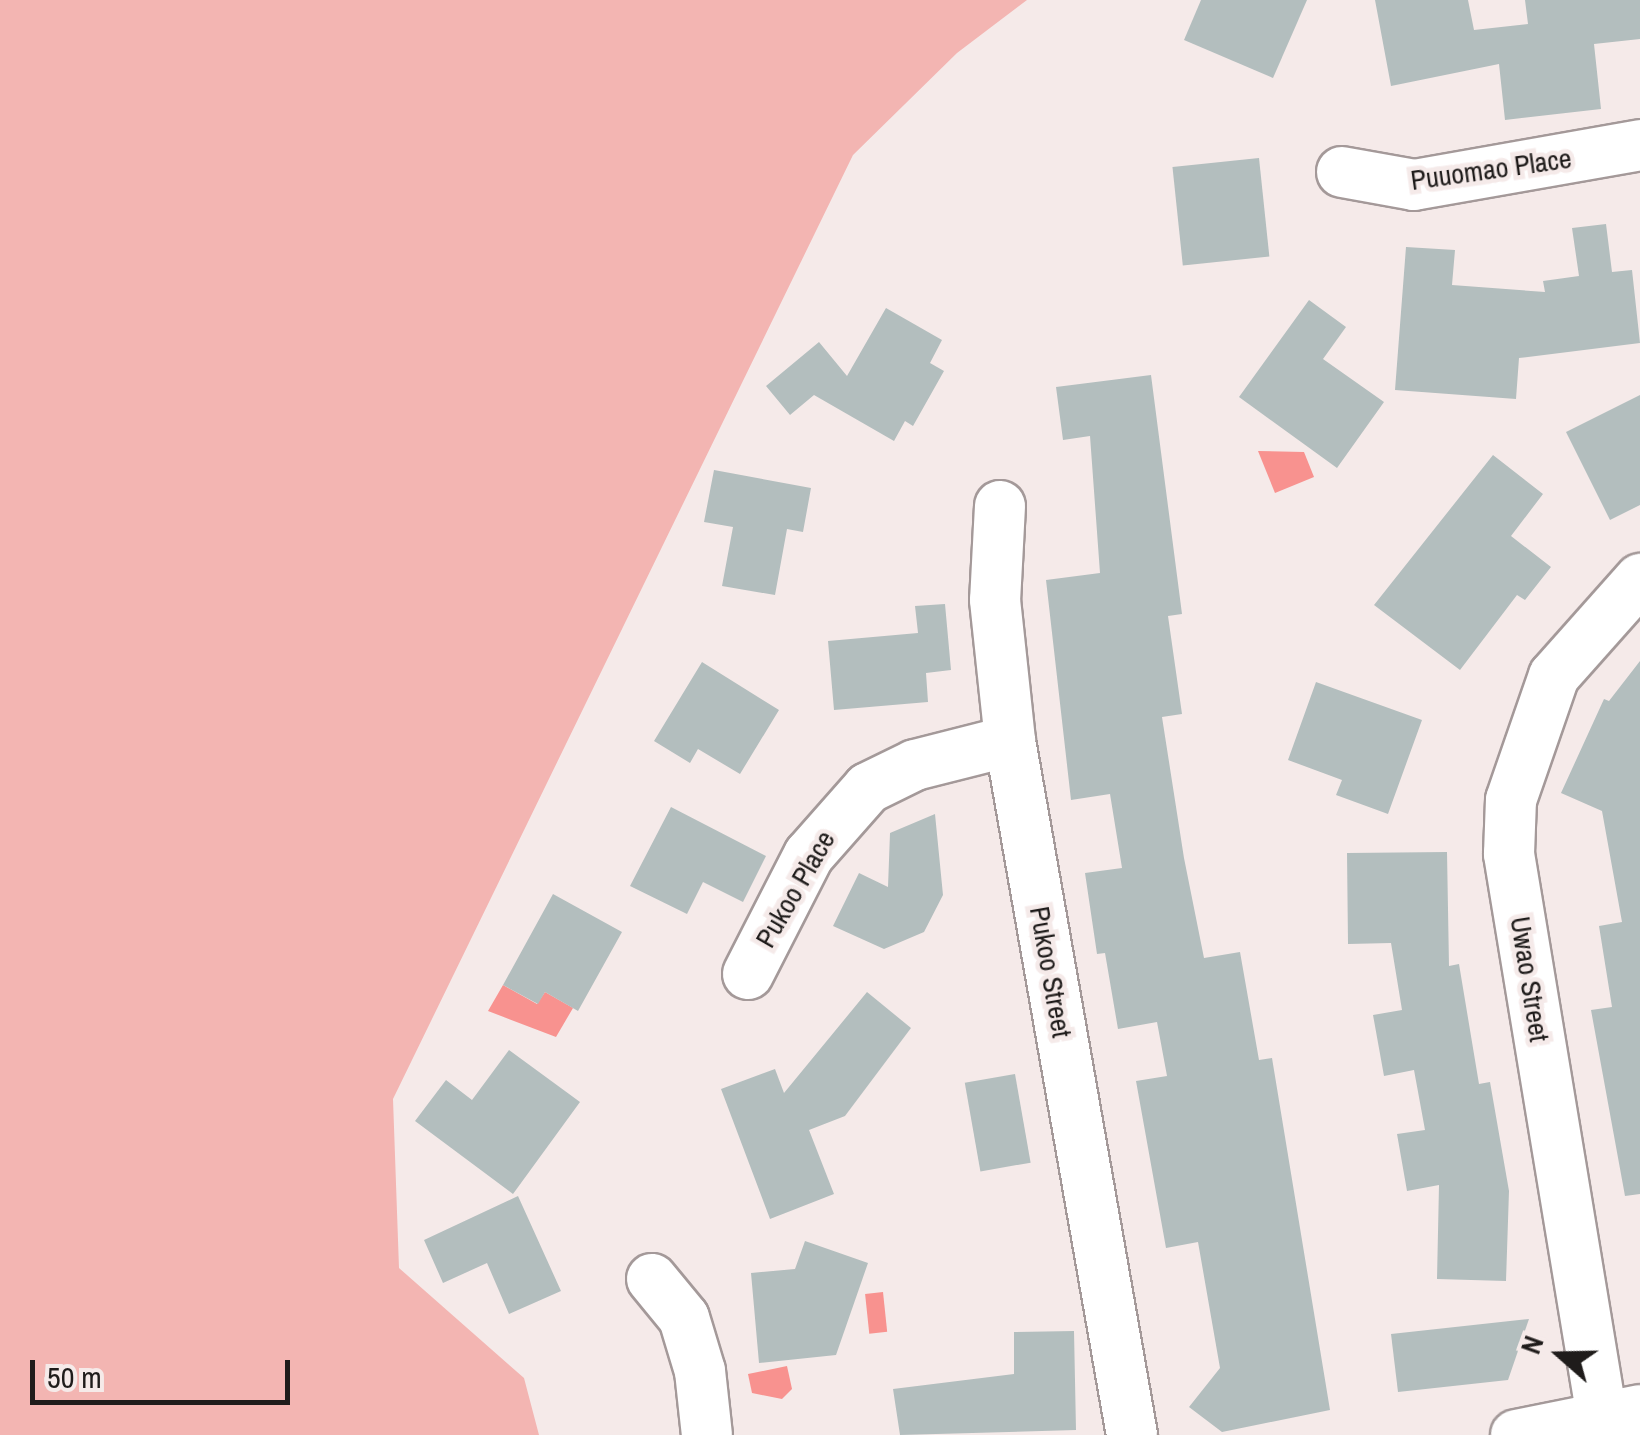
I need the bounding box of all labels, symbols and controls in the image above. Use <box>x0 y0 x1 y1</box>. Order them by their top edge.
street label: Puuomao Place <box>1408 141 1574 197</box>
street label: Pukoo Place <box>748 825 842 953</box>
street label: Pukoo Street <box>1023 904 1079 1040</box>
street label: Uwao Street <box>1504 914 1556 1044</box>
north arrow <box>1510 1305 1610 1405</box>
text: N <box>1511 1330 1552 1359</box>
scale bar <box>35 1340 295 1402</box>
text: 50 m <box>47 1357 102 1397</box>

